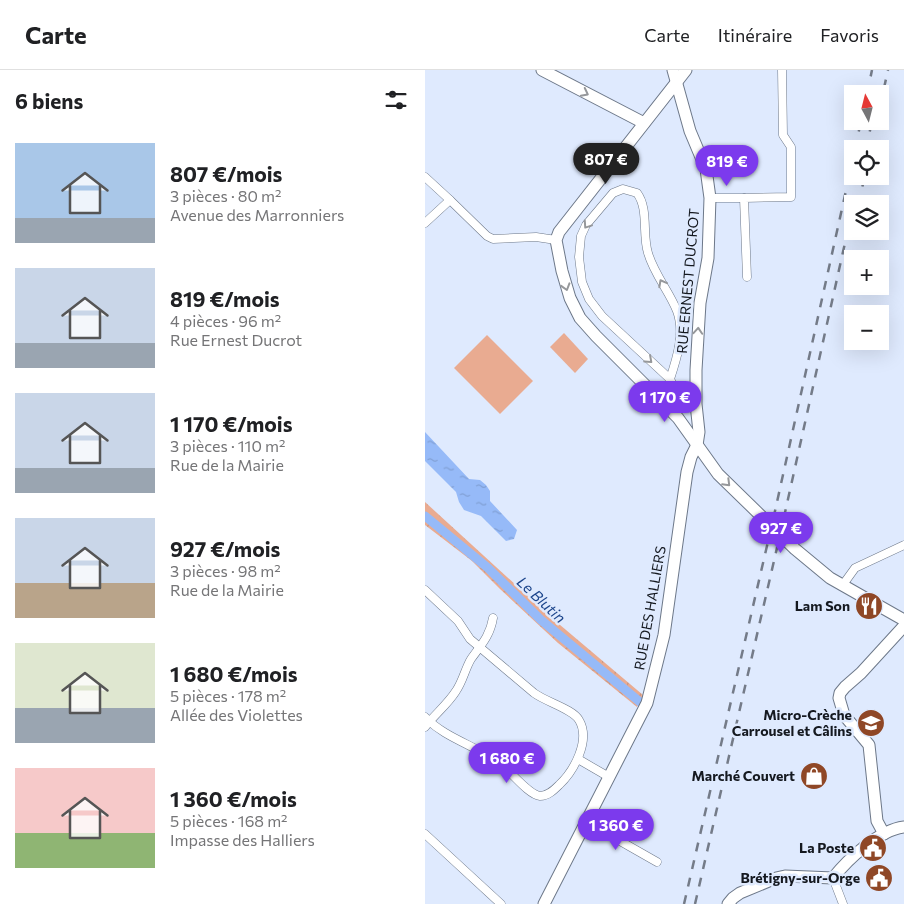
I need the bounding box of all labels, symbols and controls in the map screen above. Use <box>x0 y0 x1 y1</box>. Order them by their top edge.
text: Carte <box>25 20 87 49</box>
text: Carte <box>644 24 690 46</box>
text: Itinéraire <box>718 24 792 46</box>
text: Favoris <box>820 24 879 46</box>
north arrow <box>844 85 889 130</box>
map controls <box>844 85 889 350</box>
icon: filters <box>382 86 410 114</box>
one-way arrow <box>580 87 589 97</box>
text: 6 biens <box>15 88 83 113</box>
button: locate <box>844 140 889 185</box>
pin: 807 € <box>571 142 641 185</box>
pin: 819 € <box>692 144 762 187</box>
text: 807 € <box>584 149 628 168</box>
text: 819 € <box>706 151 748 170</box>
text: 807 €/mois <box>170 161 282 186</box>
icon: home <box>55 163 115 223</box>
text: 3 pièces · 80 m² <box>170 186 281 205</box>
button: layers <box>844 195 889 240</box>
text: Avenue des Marronniers <box>170 205 344 224</box>
street label: RUE ERNEST DUCROT <box>673 208 702 354</box>
one-way arrow <box>584 220 593 229</box>
button: + <box>844 250 889 295</box>
one-way arrow <box>658 280 668 289</box>
one-way arrow <box>561 282 571 291</box>
text: 819 €/mois <box>170 286 280 311</box>
icon: home <box>55 288 115 348</box>
button: − <box>844 305 889 350</box>
text: 4 pièces · 96 m² <box>170 311 281 330</box>
one-way arrow <box>693 327 704 335</box>
text: Rue Ernest Ducrot <box>170 330 302 349</box>
one-way arrow <box>643 354 652 363</box>
pin: 1 170 € <box>619 380 711 423</box>
text: 1 170 € <box>639 387 691 406</box>
text: 1 170 €/mois <box>170 411 293 436</box>
icon: home <box>55 413 115 473</box>
text: 3 pièces · 110 m² <box>170 436 285 455</box>
text: Rue de la Mairie <box>170 455 284 474</box>
one-way arrow <box>721 477 730 486</box>
pin: 927 € <box>746 512 816 554</box>
text: 927 € <box>760 518 802 537</box>
text: 927 €/mois <box>170 536 280 561</box>
icon: home <box>55 538 115 598</box>
street label: RUE DES HALLIERS <box>630 544 669 671</box>
text: 3 pièces · 98 m² <box>170 561 281 580</box>
water label: Le Blutin <box>514 572 570 626</box>
text: Rue de la Mairie <box>170 580 284 599</box>
restaurant icon: Lam Son <box>854 591 884 621</box>
place label: Lam Son <box>795 597 850 614</box>
text: 1 680 €/mois <box>170 661 298 686</box>
icon: home <box>55 663 115 723</box>
text: 5 pièces · 178 m² <box>170 686 286 705</box>
text: Allée des Violettes <box>170 705 303 724</box>
place label: Micro-Crèche Carrousel et Câlins <box>732 706 852 739</box>
school or university icon: Micro-Crèche Carrousel et Câlins <box>856 708 886 738</box>
pin: 1 680 € <box>461 742 553 784</box>
text: 1 680 € <box>479 748 535 767</box>
shop icon: Marché Couvert <box>799 761 829 791</box>
place label: Marché Couvert <box>691 767 795 784</box>
text: 1 360 €/mois <box>170 786 297 811</box>
icon: home <box>55 788 115 848</box>
pin: 1 360 € <box>570 808 662 851</box>
text: 5 pièces · 168 m² <box>170 811 288 830</box>
text: 1 360 € <box>589 815 643 834</box>
text: Impasse des Halliers <box>170 830 315 849</box>
public building icon: La Poste <box>858 833 888 863</box>
place label: La Poste <box>799 839 854 856</box>
public building icon: Brétigny-sur-Orge <box>864 863 894 893</box>
place label: Brétigny-sur-Orge <box>740 869 860 886</box>

